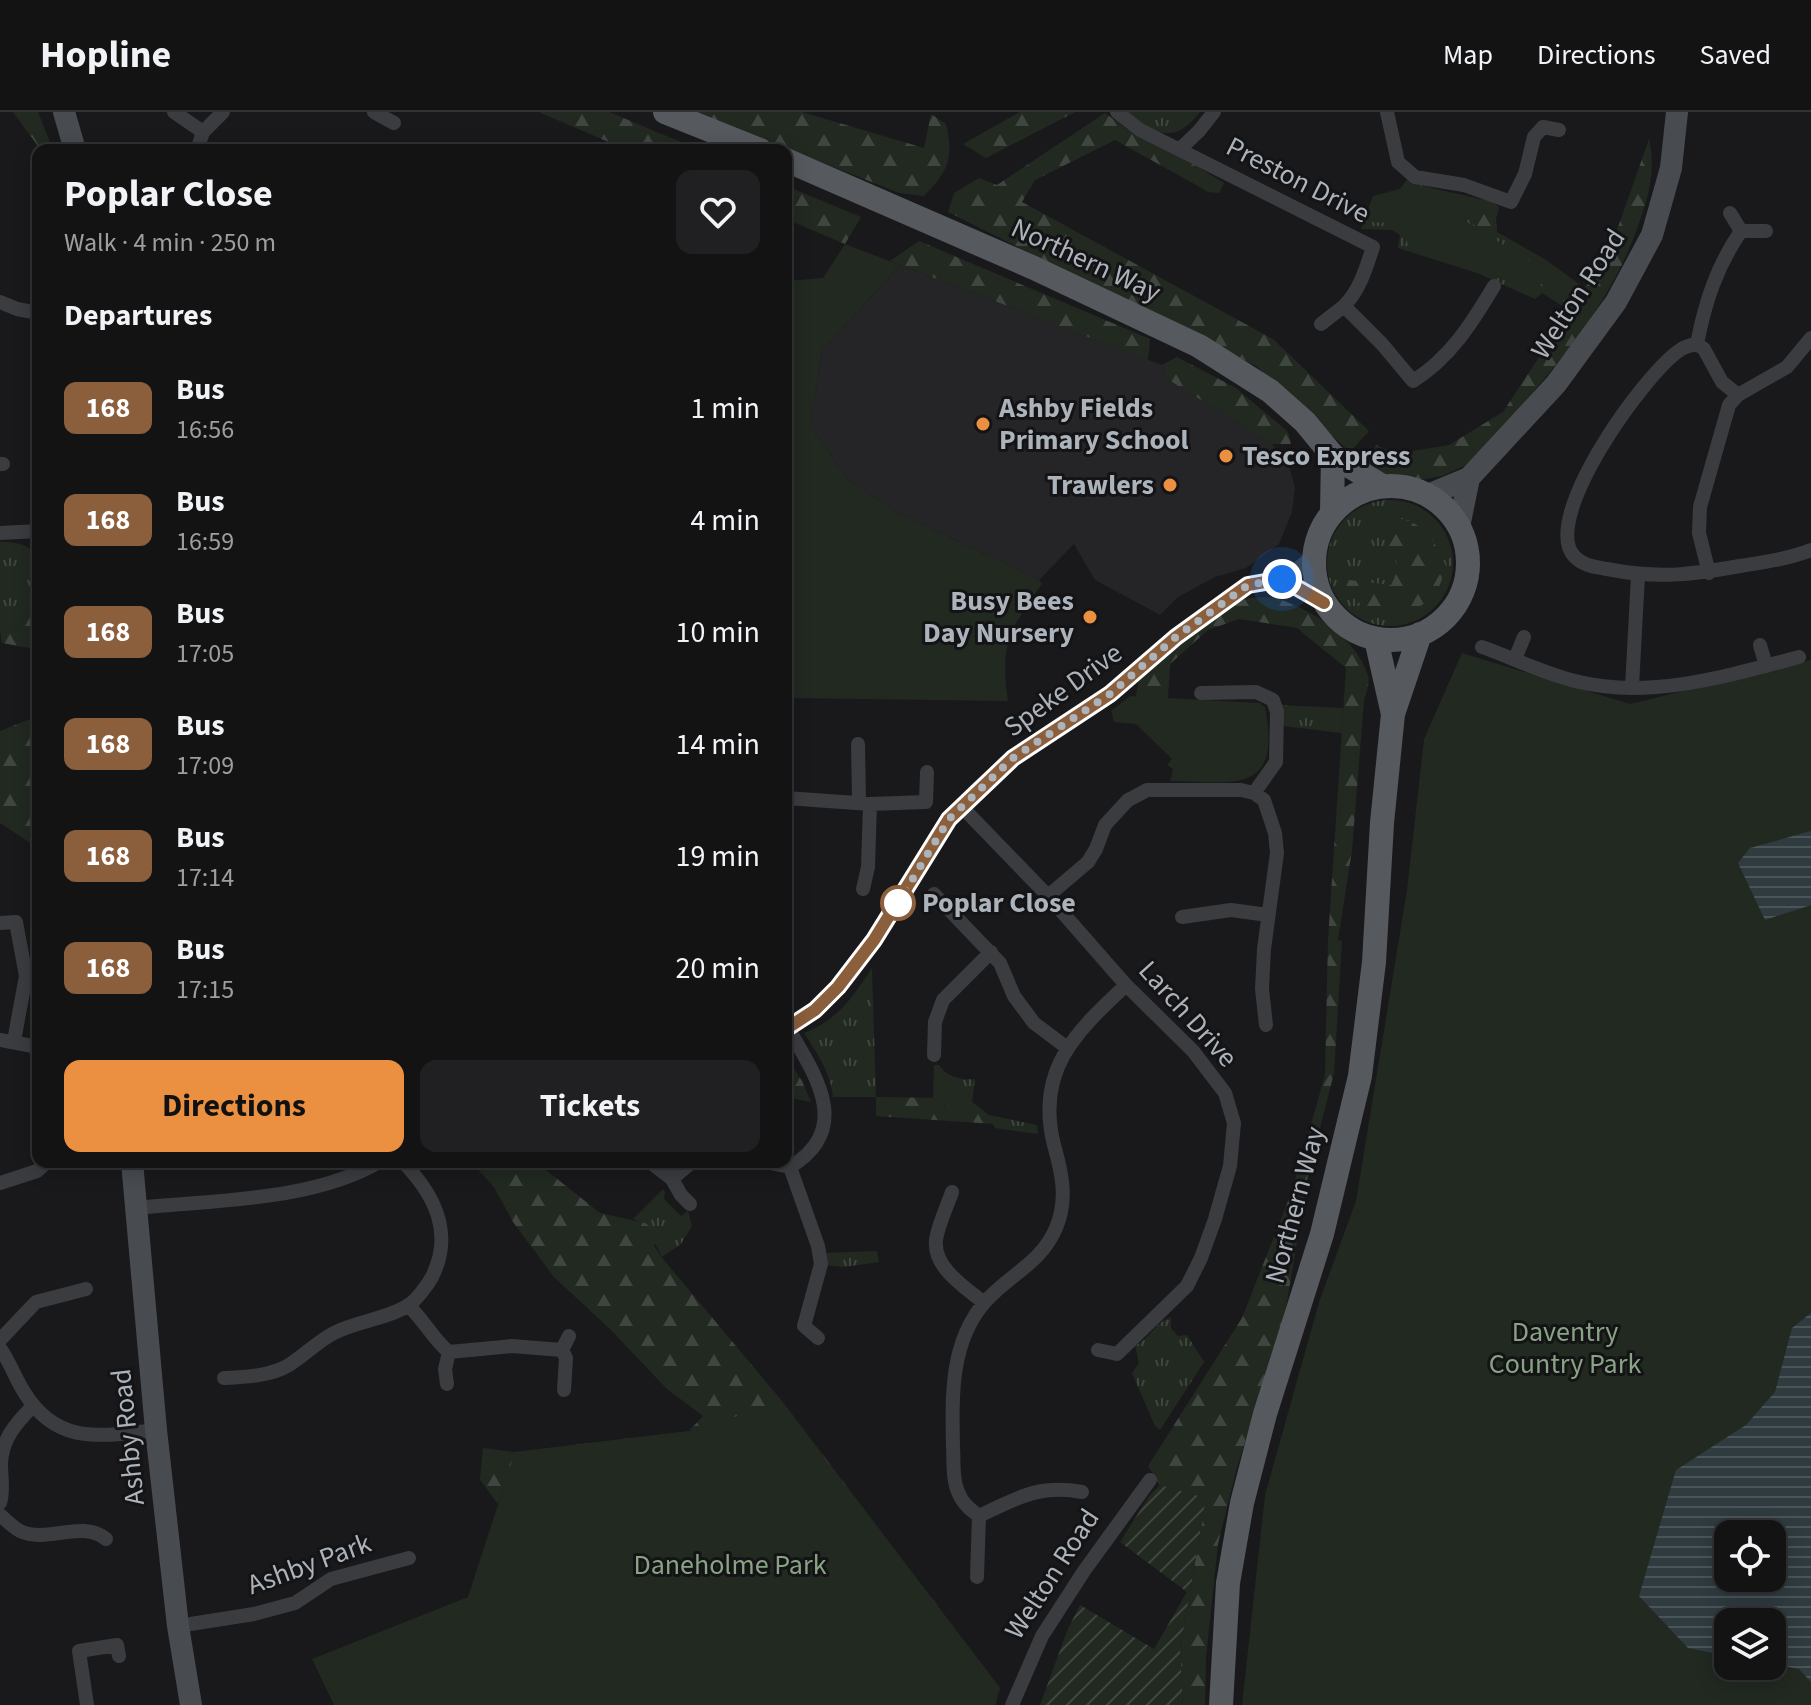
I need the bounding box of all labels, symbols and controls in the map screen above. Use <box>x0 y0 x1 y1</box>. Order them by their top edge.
text: Hopline <box>40 28 171 82</box>
text: Map <box>1443 35 1493 75</box>
text: Directions <box>1537 35 1656 75</box>
text: Saved <box>1700 35 1771 75</box>
street label: Preston Drive <box>1219 127 1377 233</box>
text: Poplar Close <box>64 167 273 221</box>
button: heart <box>676 170 760 254</box>
street label: Northern Way <box>1005 208 1167 312</box>
street label: Welton Road <box>1521 221 1635 367</box>
text: Walk · 4 min · 250 m <box>64 224 276 261</box>
text: Departures <box>64 294 212 337</box>
text: Bus <box>176 368 224 411</box>
text: 1 min <box>690 387 760 430</box>
text: 168 <box>86 388 130 428</box>
place label: Ashby Fields Primary School <box>998 388 1189 460</box>
text: 16:56 <box>176 411 234 448</box>
marker: Ashby Fields Primary School <box>974 415 992 433</box>
place label: Tesco Express <box>1242 436 1411 476</box>
marker: Tesco Express <box>1217 447 1235 465</box>
place label: Trawlers <box>1047 465 1154 505</box>
marker: Trawlers <box>1161 476 1179 494</box>
text: Bus <box>176 480 224 523</box>
text: 4 min <box>690 499 760 542</box>
text: 168 <box>86 500 130 540</box>
text: 16:59 <box>176 523 234 560</box>
your location <box>1262 559 1302 599</box>
place label: Busy Bees Day Nursery <box>923 581 1074 653</box>
text: Bus <box>176 592 224 635</box>
marker: Busy Bees Day Nursery <box>1081 608 1099 626</box>
text: 10 min <box>676 611 760 654</box>
text: 168 <box>86 612 130 652</box>
street label: Speke Drive <box>995 633 1131 747</box>
text: 17:05 <box>176 635 234 672</box>
text: Bus <box>176 704 224 747</box>
text: 14 min <box>676 723 760 766</box>
text: 168 <box>86 724 130 764</box>
text: 17:09 <box>176 747 234 784</box>
text: Bus <box>176 816 224 859</box>
text: 19 min <box>676 835 760 878</box>
text: 168 <box>86 836 130 876</box>
text: 17:14 <box>176 859 234 896</box>
place label: Poplar Close <box>922 883 1076 923</box>
marker: Poplar Close <box>881 886 915 920</box>
text: Bus <box>176 928 224 971</box>
text: 20 min <box>676 947 760 990</box>
text: 168 <box>86 948 130 988</box>
street label: Larch Drive <box>1129 952 1247 1076</box>
text: 17:15 <box>176 971 234 1008</box>
button: Directions <box>64 1060 404 1152</box>
button: Tickets <box>420 1060 760 1152</box>
street label: Northern Way <box>1255 1122 1335 1288</box>
park label: Daventry Country Park <box>1489 1312 1641 1384</box>
street label: Ashby Road <box>101 1367 155 1507</box>
street label: Welton Road <box>995 1501 1109 1647</box>
map controls <box>1714 1520 1786 1680</box>
button: locate <box>1714 1520 1786 1592</box>
street label: Ashby Park <box>241 1523 377 1605</box>
park label: Daneholme Park <box>633 1545 827 1585</box>
button: layers <box>1714 1608 1786 1680</box>

